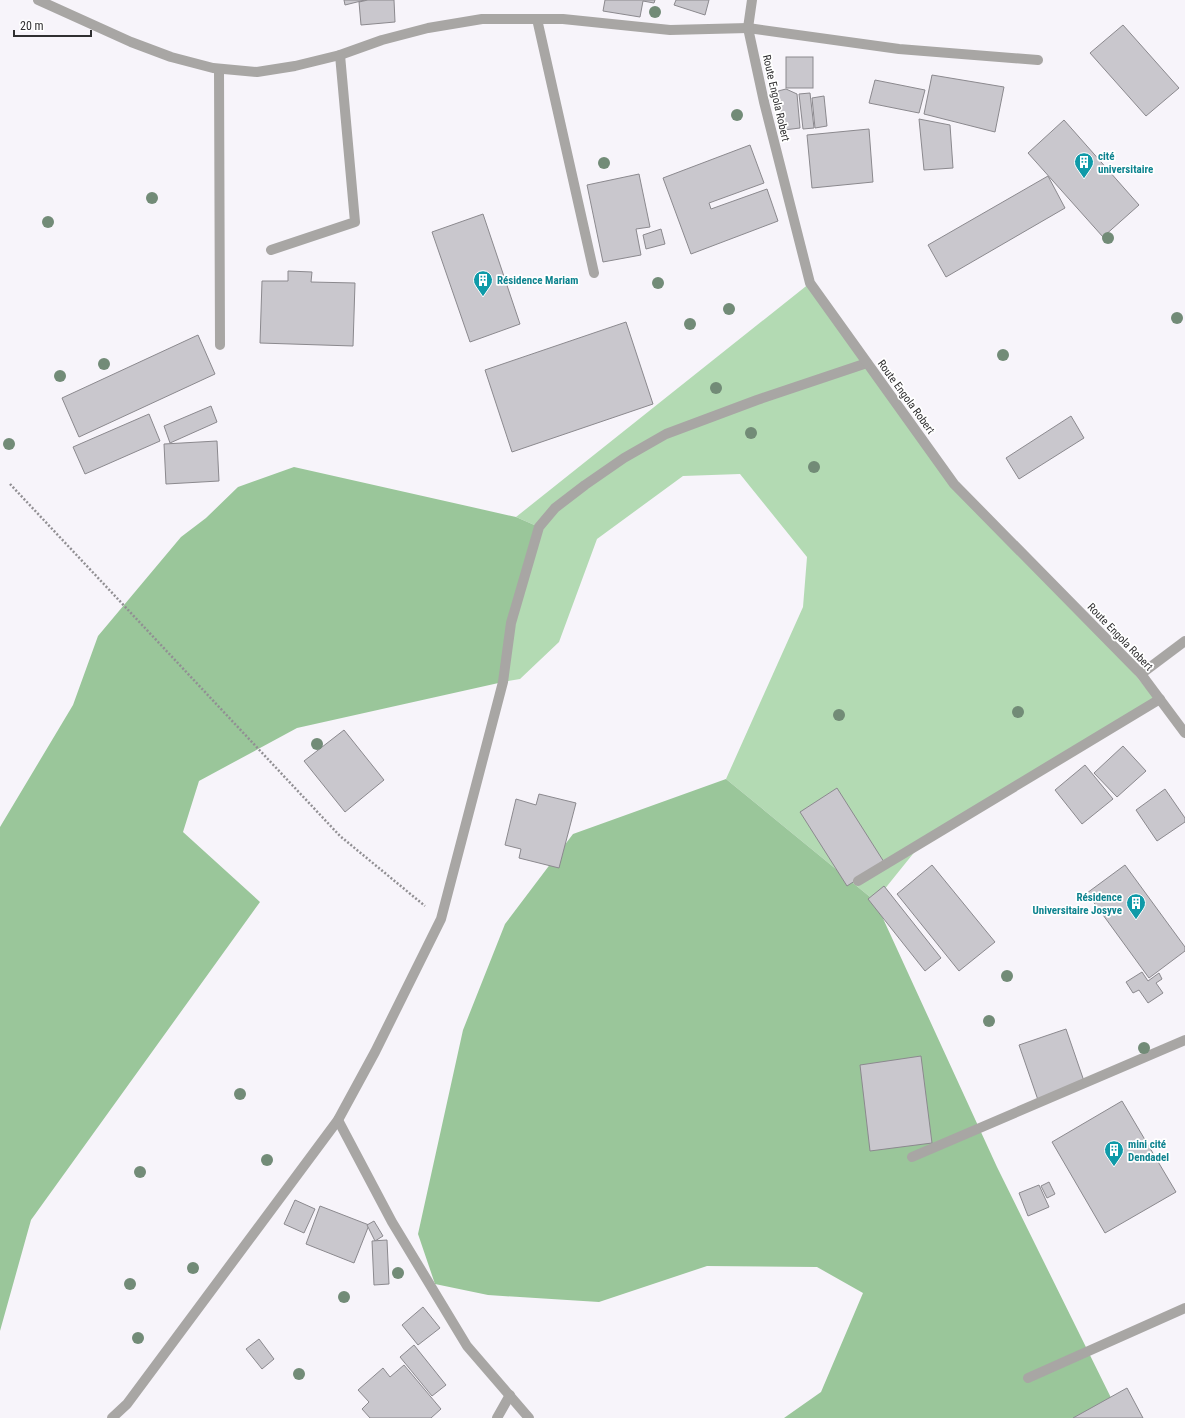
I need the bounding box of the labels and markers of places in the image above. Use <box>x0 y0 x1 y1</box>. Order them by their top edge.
place label: cité universitaire <box>1098 150 1153 176</box>
building icon: cité universitaire <box>1073 151 1095 179</box>
building icon: Résidence Mariam <box>472 269 494 297</box>
place label: Résidence Mariam <box>497 274 578 287</box>
place label: Résidence Universitaire Josyve <box>1032 891 1122 917</box>
building icon: Résidence Universitaire Josyve <box>1125 892 1147 920</box>
place label: mini cité Dendadel <box>1128 1138 1169 1164</box>
building icon: mini cité Dendadel <box>1103 1139 1125 1167</box>

